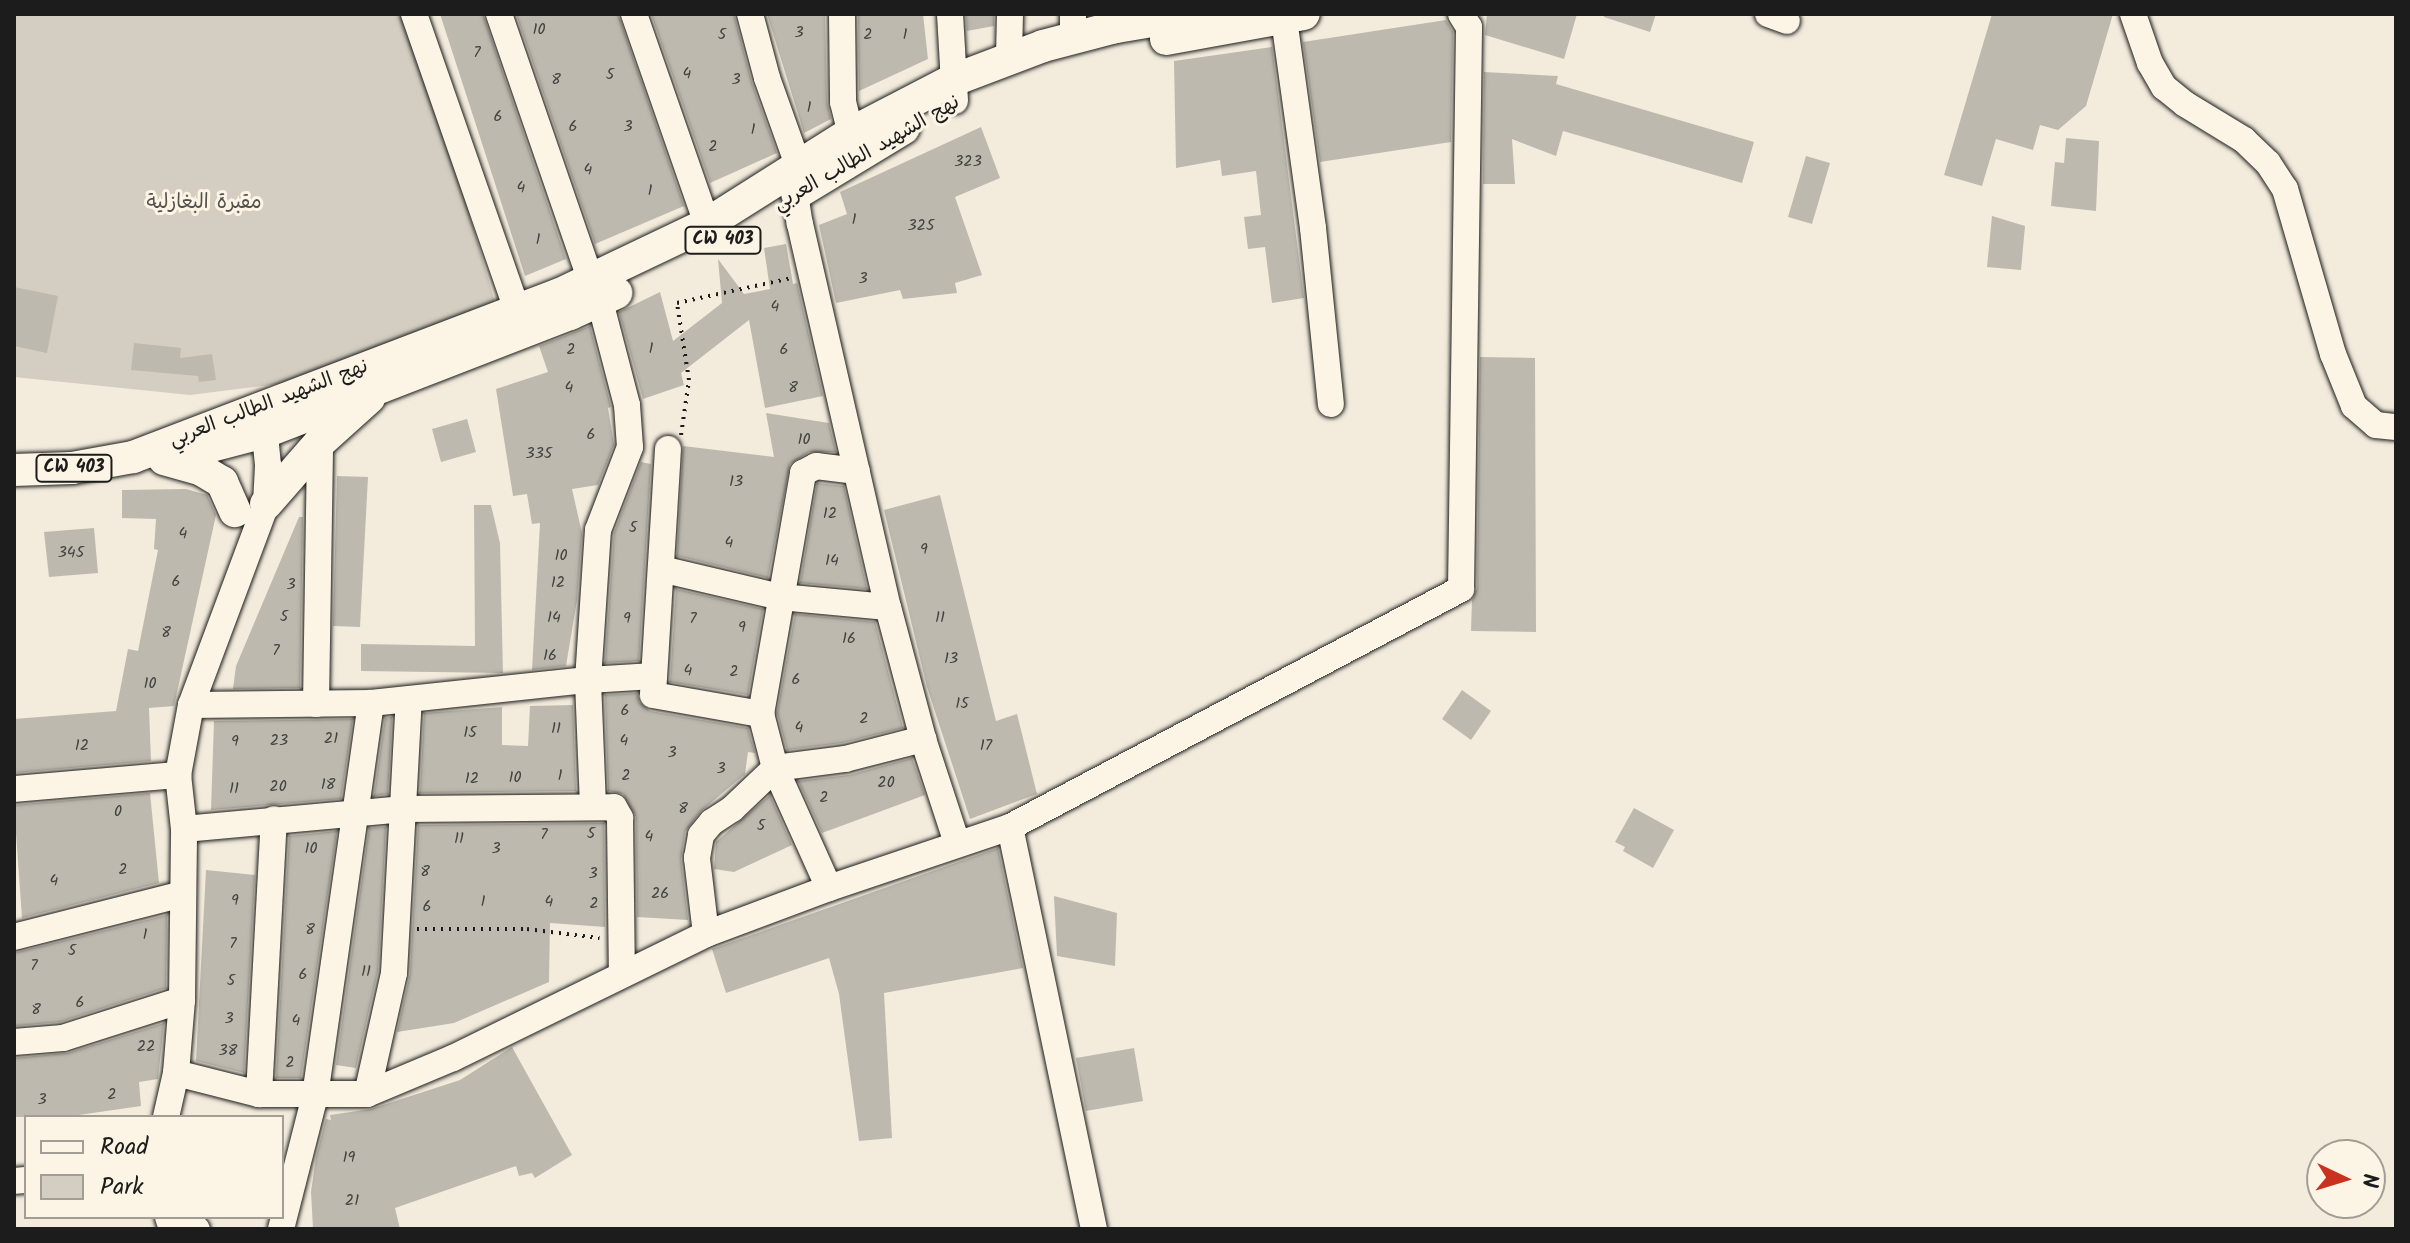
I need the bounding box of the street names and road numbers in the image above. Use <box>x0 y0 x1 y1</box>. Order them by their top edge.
street label: نهج الشهيد الطالب العربي <box>770 91 964 217</box>
road number: CW 403 <box>683 226 763 254</box>
street label: نهج الشهيد الطالب العربي <box>166 355 372 453</box>
road number: CW 403 <box>34 454 114 482</box>

